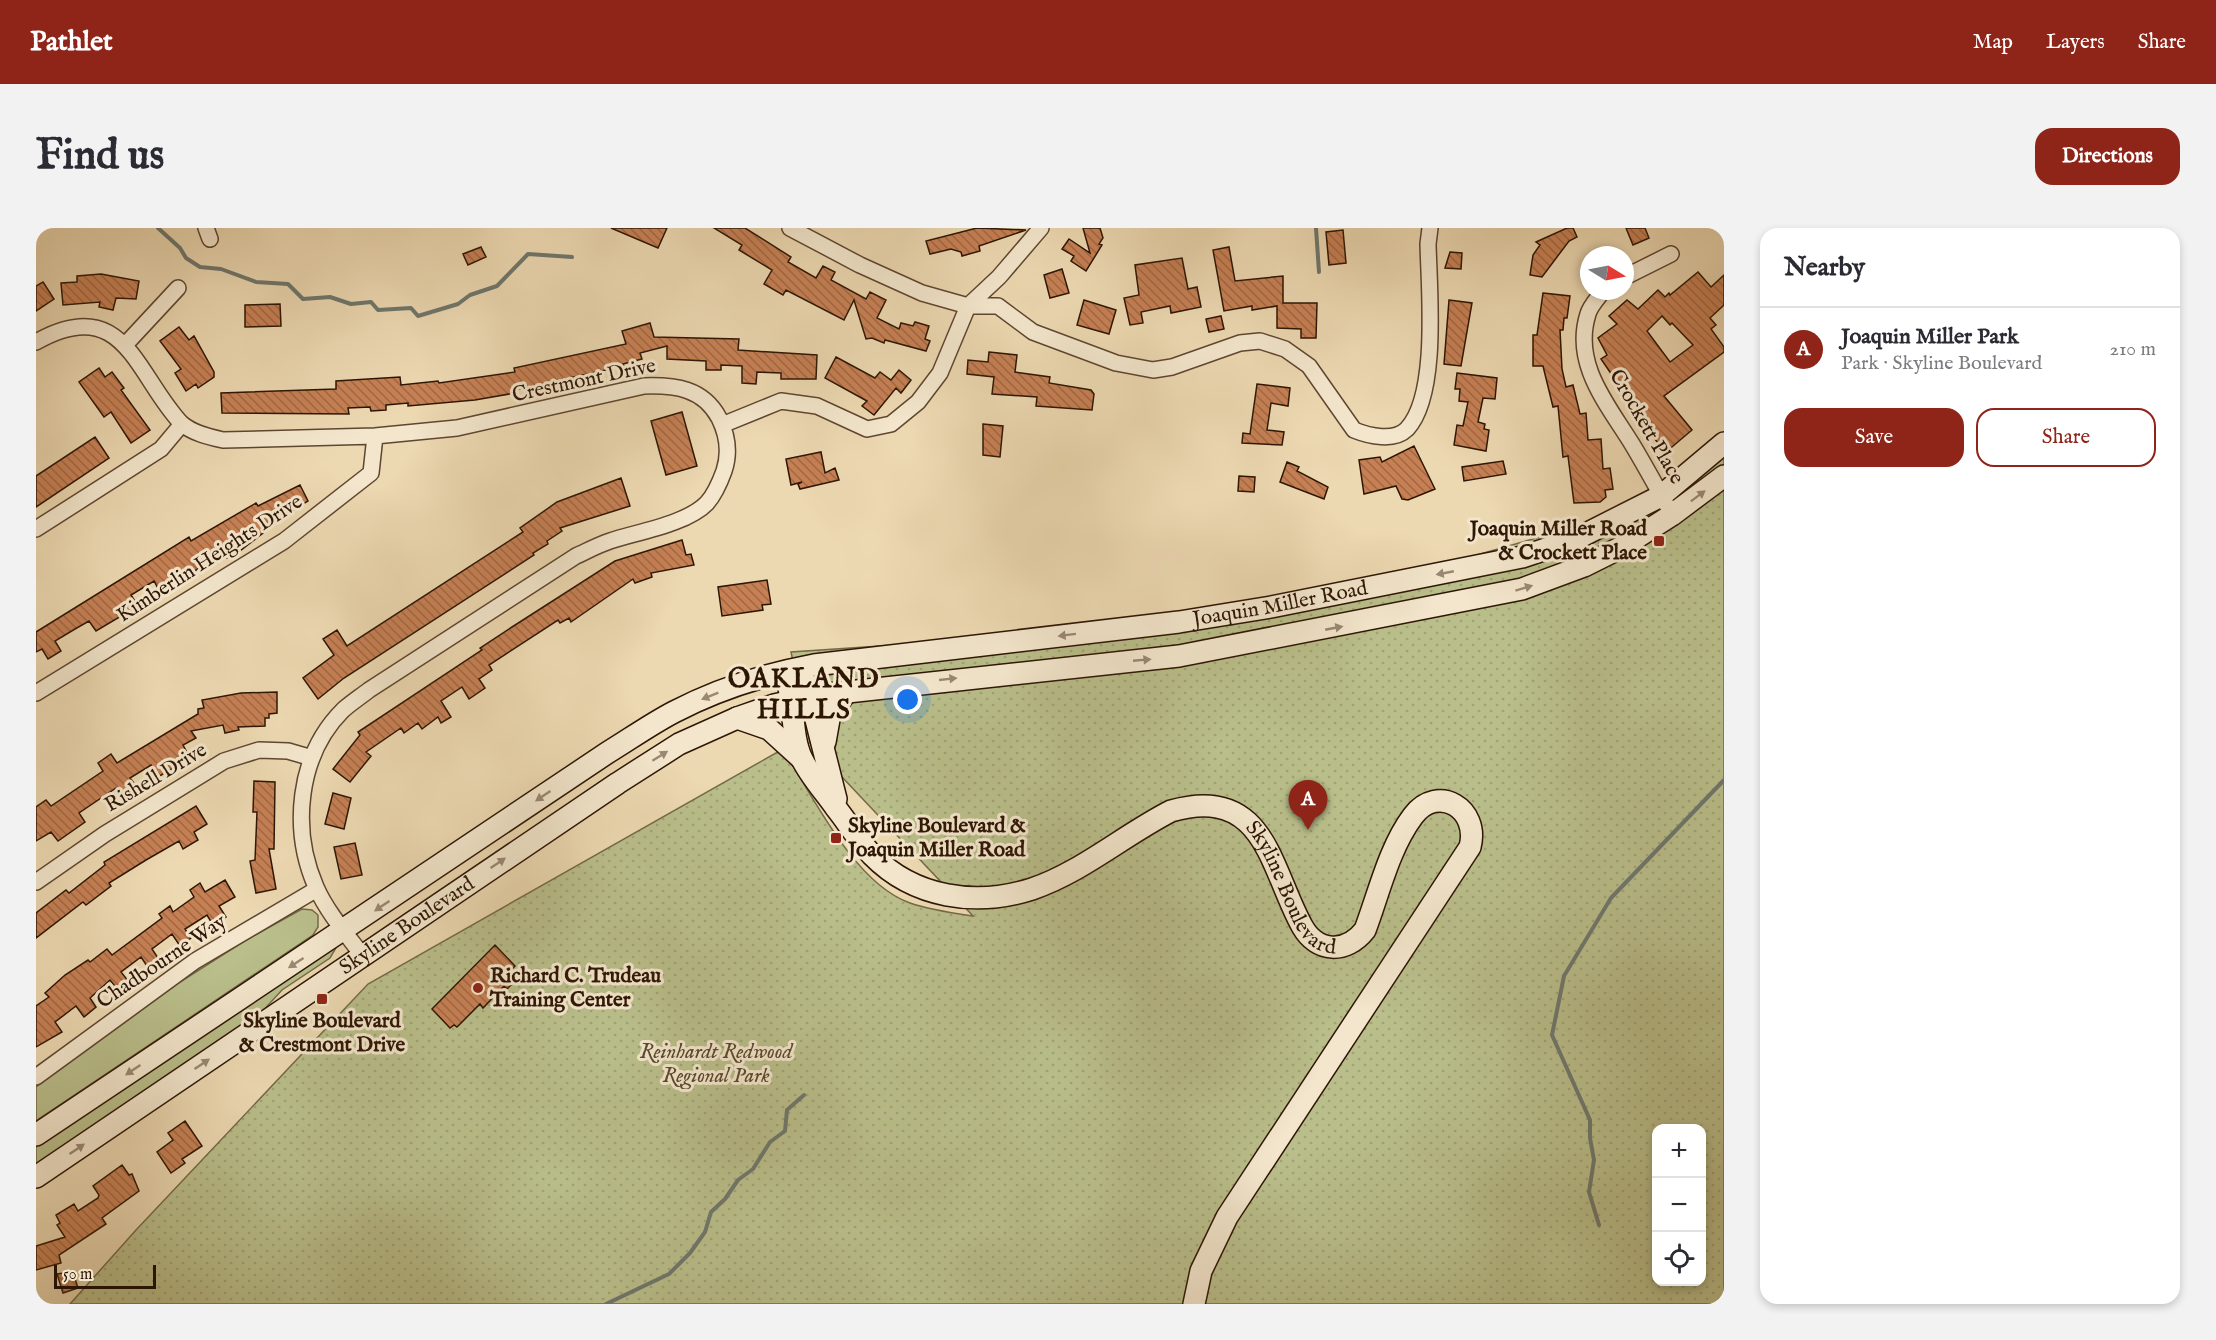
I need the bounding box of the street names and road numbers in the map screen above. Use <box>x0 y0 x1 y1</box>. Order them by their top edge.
street label: Crestmont Drive <box>510 353 659 409</box>
street label: Crockett Place <box>1602 365 1690 490</box>
street label: Kimberlin Heights Drive <box>112 489 308 629</box>
street label: Joaquin Miller Road <box>1189 574 1371 633</box>
street label: Rishell Drive <box>100 737 212 819</box>
street label: Skyline Boulevard <box>1239 815 1338 961</box>
street label: Skyline Boulevard <box>334 870 480 981</box>
street label: Chadbourne Way <box>92 908 233 1015</box>

